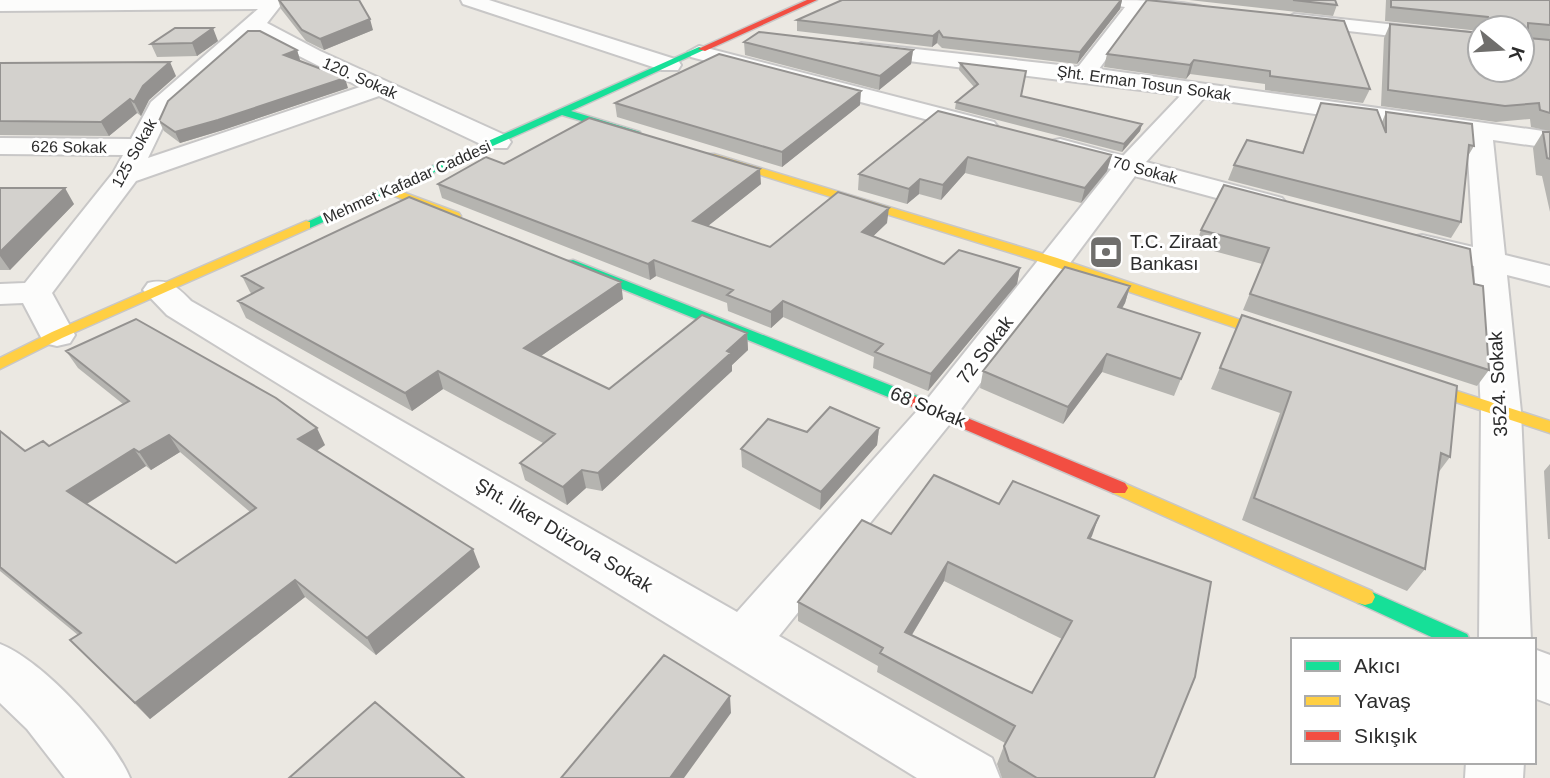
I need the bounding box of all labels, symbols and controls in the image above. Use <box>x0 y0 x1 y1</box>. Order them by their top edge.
north arrow <box>1466 14 1536 84</box>
text: K <box>1505 44 1529 64</box>
street label: 120. Sokak <box>320 54 401 102</box>
street label: Şht. Erman Tosun Sokak <box>1056 62 1233 104</box>
street label: 125 Sokak <box>108 115 160 190</box>
street label: Mehmet Kafadar Caddesi <box>321 137 493 227</box>
street label: 626 Sokak <box>31 138 108 156</box>
street label: 70 Sokak <box>1111 153 1180 187</box>
place label: T.C. Ziraat Bankası <box>1130 231 1218 274</box>
bank icon: T.C. Ziraat Bankası <box>1087 233 1125 271</box>
street label: 72 Sokak <box>953 312 1018 388</box>
street label: 3524. Sokak <box>1485 330 1511 437</box>
street label: 68 Sokak <box>887 382 969 432</box>
street label: Şht. İlker Düzova Sokak <box>472 474 657 596</box>
legend <box>1291 638 1536 764</box>
text: Akıcı <box>1354 654 1401 677</box>
text: Yavaş <box>1354 689 1411 712</box>
text: Sıkışık <box>1354 724 1418 747</box>

